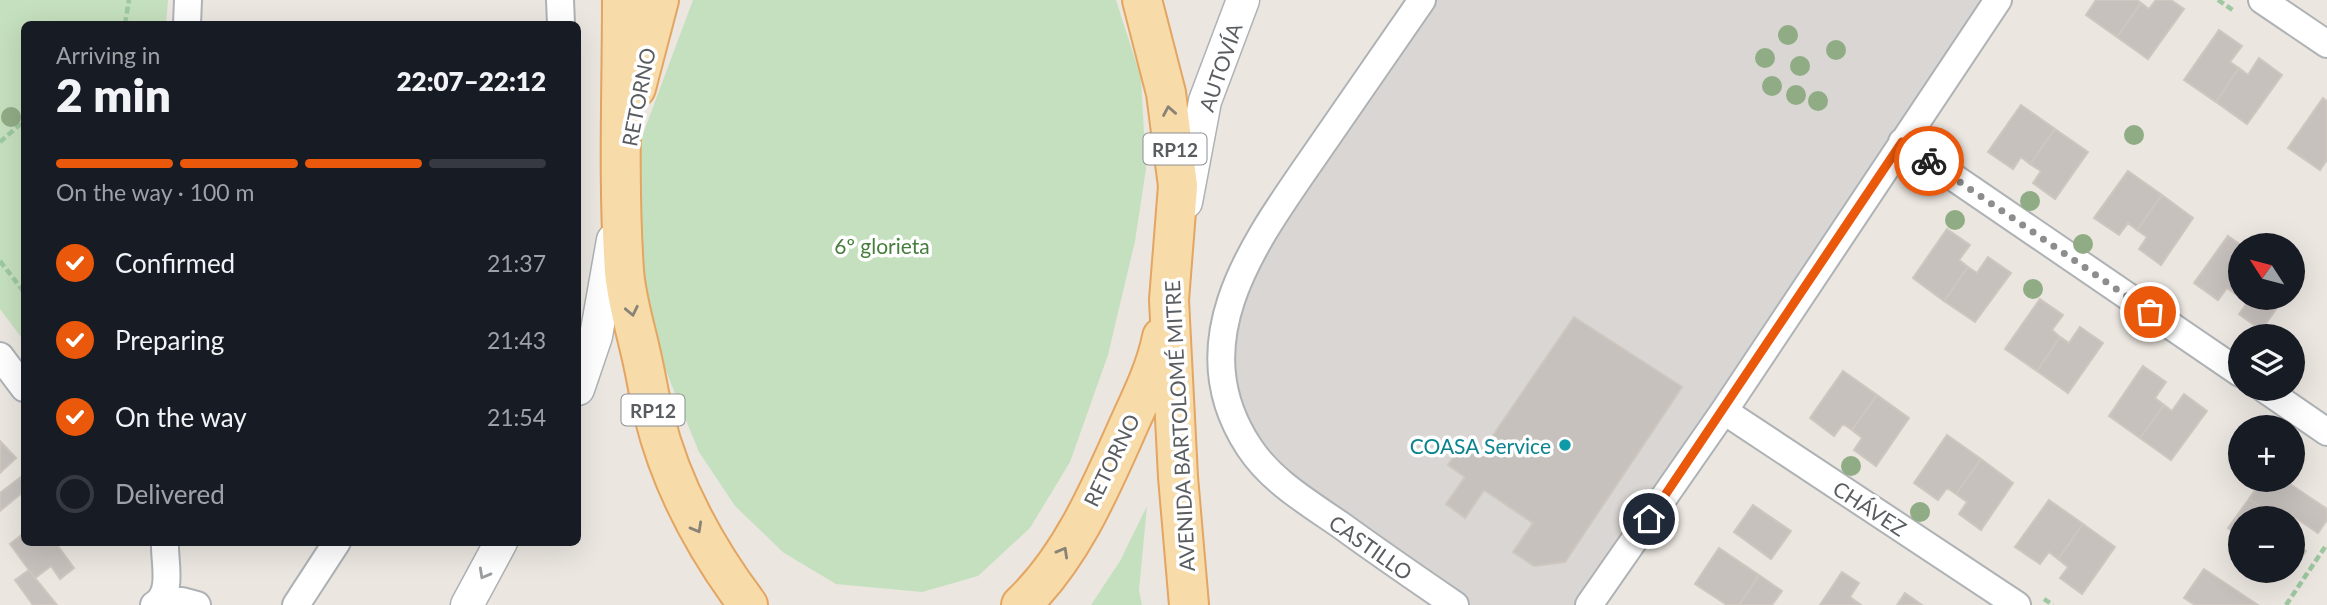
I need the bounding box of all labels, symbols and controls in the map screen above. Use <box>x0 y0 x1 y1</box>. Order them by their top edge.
street label: AUTOVÍA <box>1193 19 1247 114</box>
text: Arriving in <box>56 41 160 69</box>
street label: RETORNO <box>616 46 660 148</box>
text: 22:07–22:12 <box>396 65 546 97</box>
text: 2 min <box>56 67 171 122</box>
one-way arrow <box>1162 105 1177 117</box>
courier <box>1894 126 1964 196</box>
road number: RP12 <box>1144 134 1206 164</box>
icon: bike <box>1910 142 1948 180</box>
text: On the way · 100 m <box>56 178 255 206</box>
park label: 6º glorieta <box>834 233 930 258</box>
north arrow <box>2228 233 2305 310</box>
map controls <box>2228 233 2305 583</box>
icon: check <box>56 244 94 282</box>
text: Confirmed <box>115 247 235 279</box>
text: 21:37 <box>487 249 546 277</box>
street label: AVENIDA BARTOLOMÉ MITRE <box>1159 280 1199 572</box>
pin <box>2120 282 2180 342</box>
icon: bag <box>2131 293 2169 331</box>
one-way arrow <box>623 305 638 317</box>
icon: check <box>56 321 94 359</box>
text: Preparing <box>115 324 224 356</box>
button: layers <box>2228 324 2305 401</box>
text: 21:43 <box>487 326 546 354</box>
road number: RP12 <box>622 394 684 426</box>
icon: check <box>56 398 94 436</box>
text: On the way <box>115 401 247 433</box>
text: 21:54 <box>487 403 546 431</box>
street label: RETORNO <box>1078 410 1144 510</box>
button: + <box>2228 415 2305 492</box>
place label: COASA Service <box>1410 433 1551 458</box>
marker: COASA Service <box>1557 437 1573 453</box>
street label: CHÁVEZ <box>1829 475 1911 541</box>
text: Delivered <box>115 478 225 510</box>
pin <box>1619 489 1679 549</box>
icon: home <box>1630 500 1668 538</box>
button: − <box>2228 506 2305 583</box>
street label: CASTILLO <box>1325 509 1417 585</box>
one-way arrow <box>689 520 702 533</box>
one-way arrow <box>1055 546 1068 559</box>
one-way arrow <box>479 566 492 579</box>

